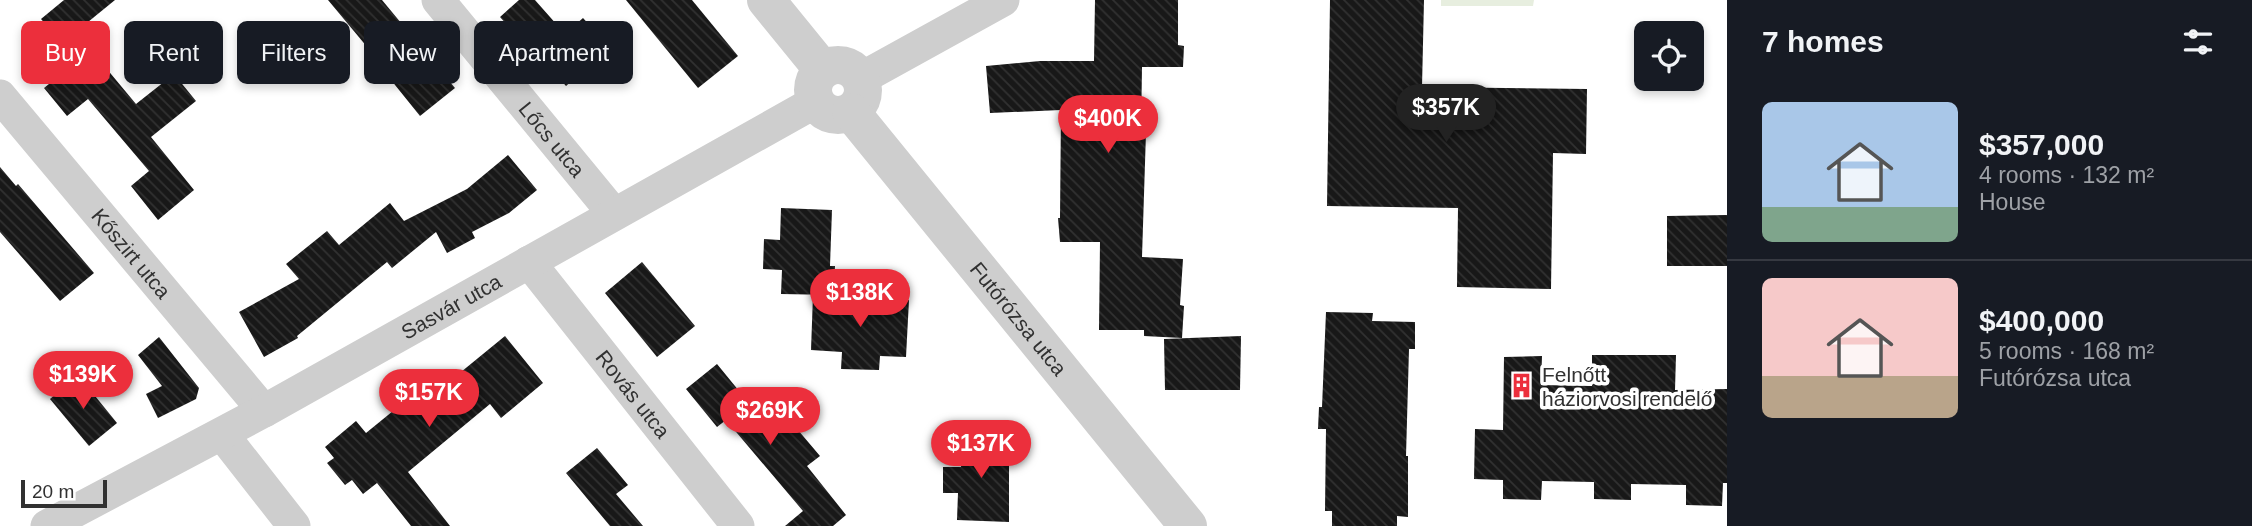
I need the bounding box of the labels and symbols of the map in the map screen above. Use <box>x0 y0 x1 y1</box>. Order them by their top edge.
pin: $357K <box>1397 85 1495 144</box>
pin: $400K <box>1059 96 1157 155</box>
street label: Lőcs utca <box>515 97 590 181</box>
street label: Kőszirt utca <box>88 204 176 303</box>
street label: Futórózsa utca <box>966 257 1072 380</box>
street label: Sasvár utca <box>397 269 505 343</box>
pin: $138K <box>811 270 909 329</box>
street label: Rovás utca <box>592 345 675 442</box>
pin: $139K <box>34 352 132 411</box>
place label: Felnőtt háziorvosi rendelő <box>1542 363 1712 410</box>
pin: $157K <box>380 370 478 429</box>
building icon: Felnőtt háziorvosi rendelő <box>1508 372 1536 400</box>
pin: $269K <box>721 388 819 447</box>
pin: $137K <box>932 420 1030 480</box>
scale bar <box>21 477 107 509</box>

